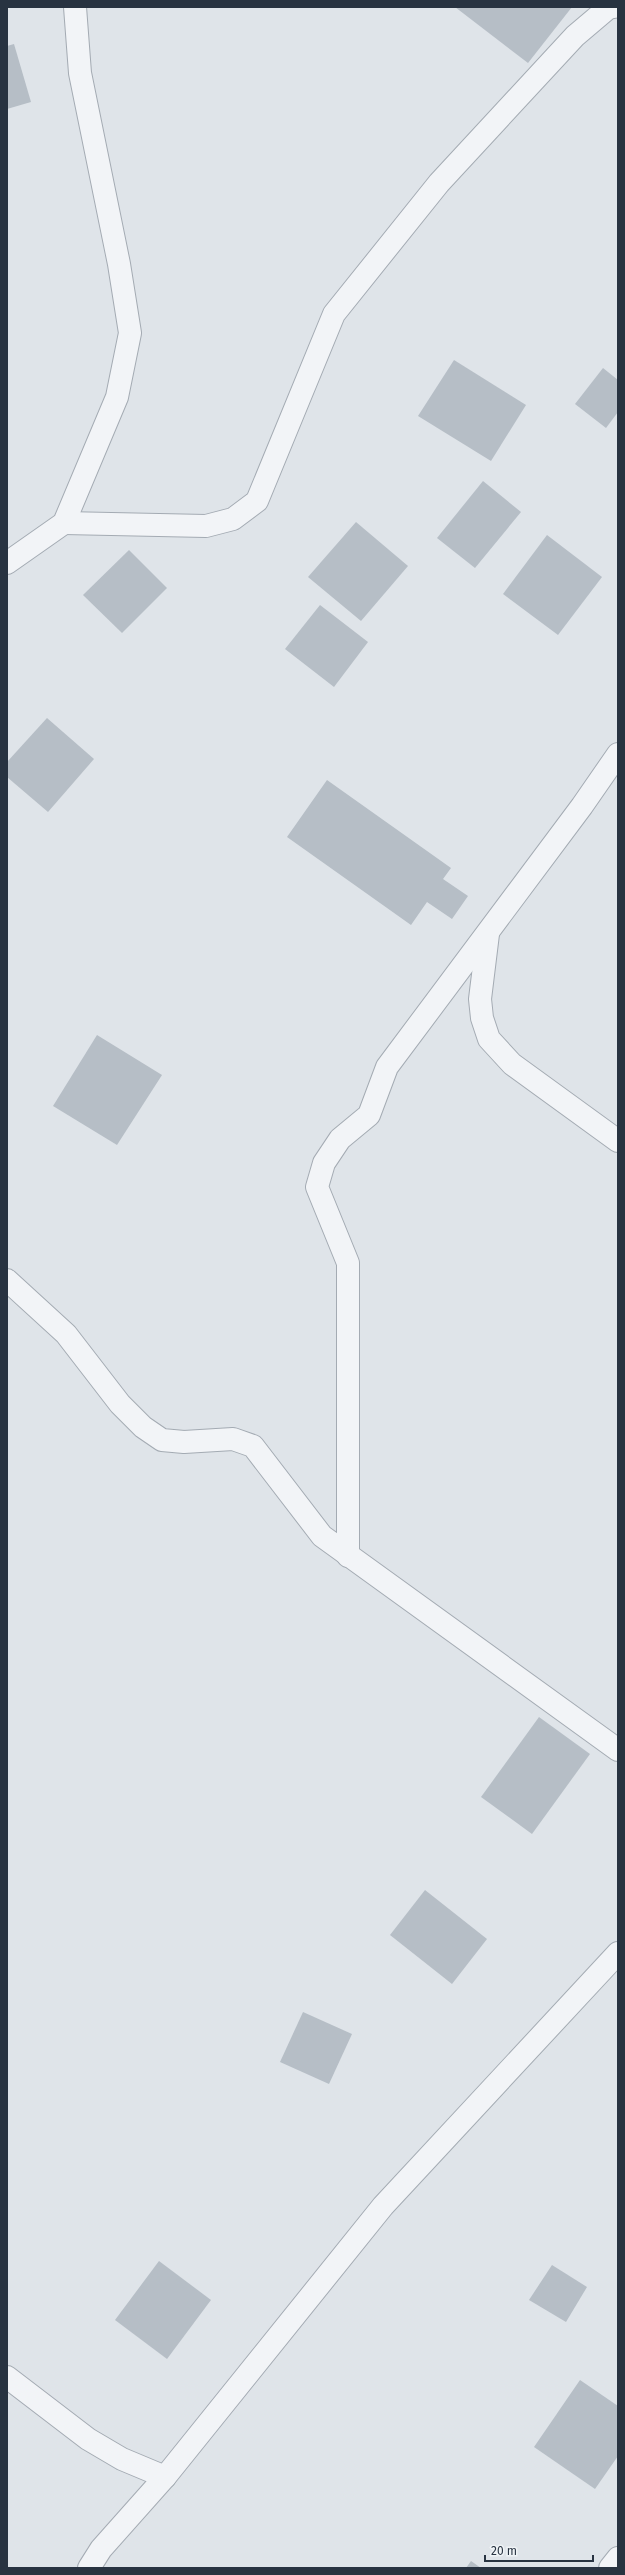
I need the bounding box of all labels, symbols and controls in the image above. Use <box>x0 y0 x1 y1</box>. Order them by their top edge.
scale bar <box>485 2537 593 2563</box>
text: 20 m <box>491 2544 517 2558</box>

